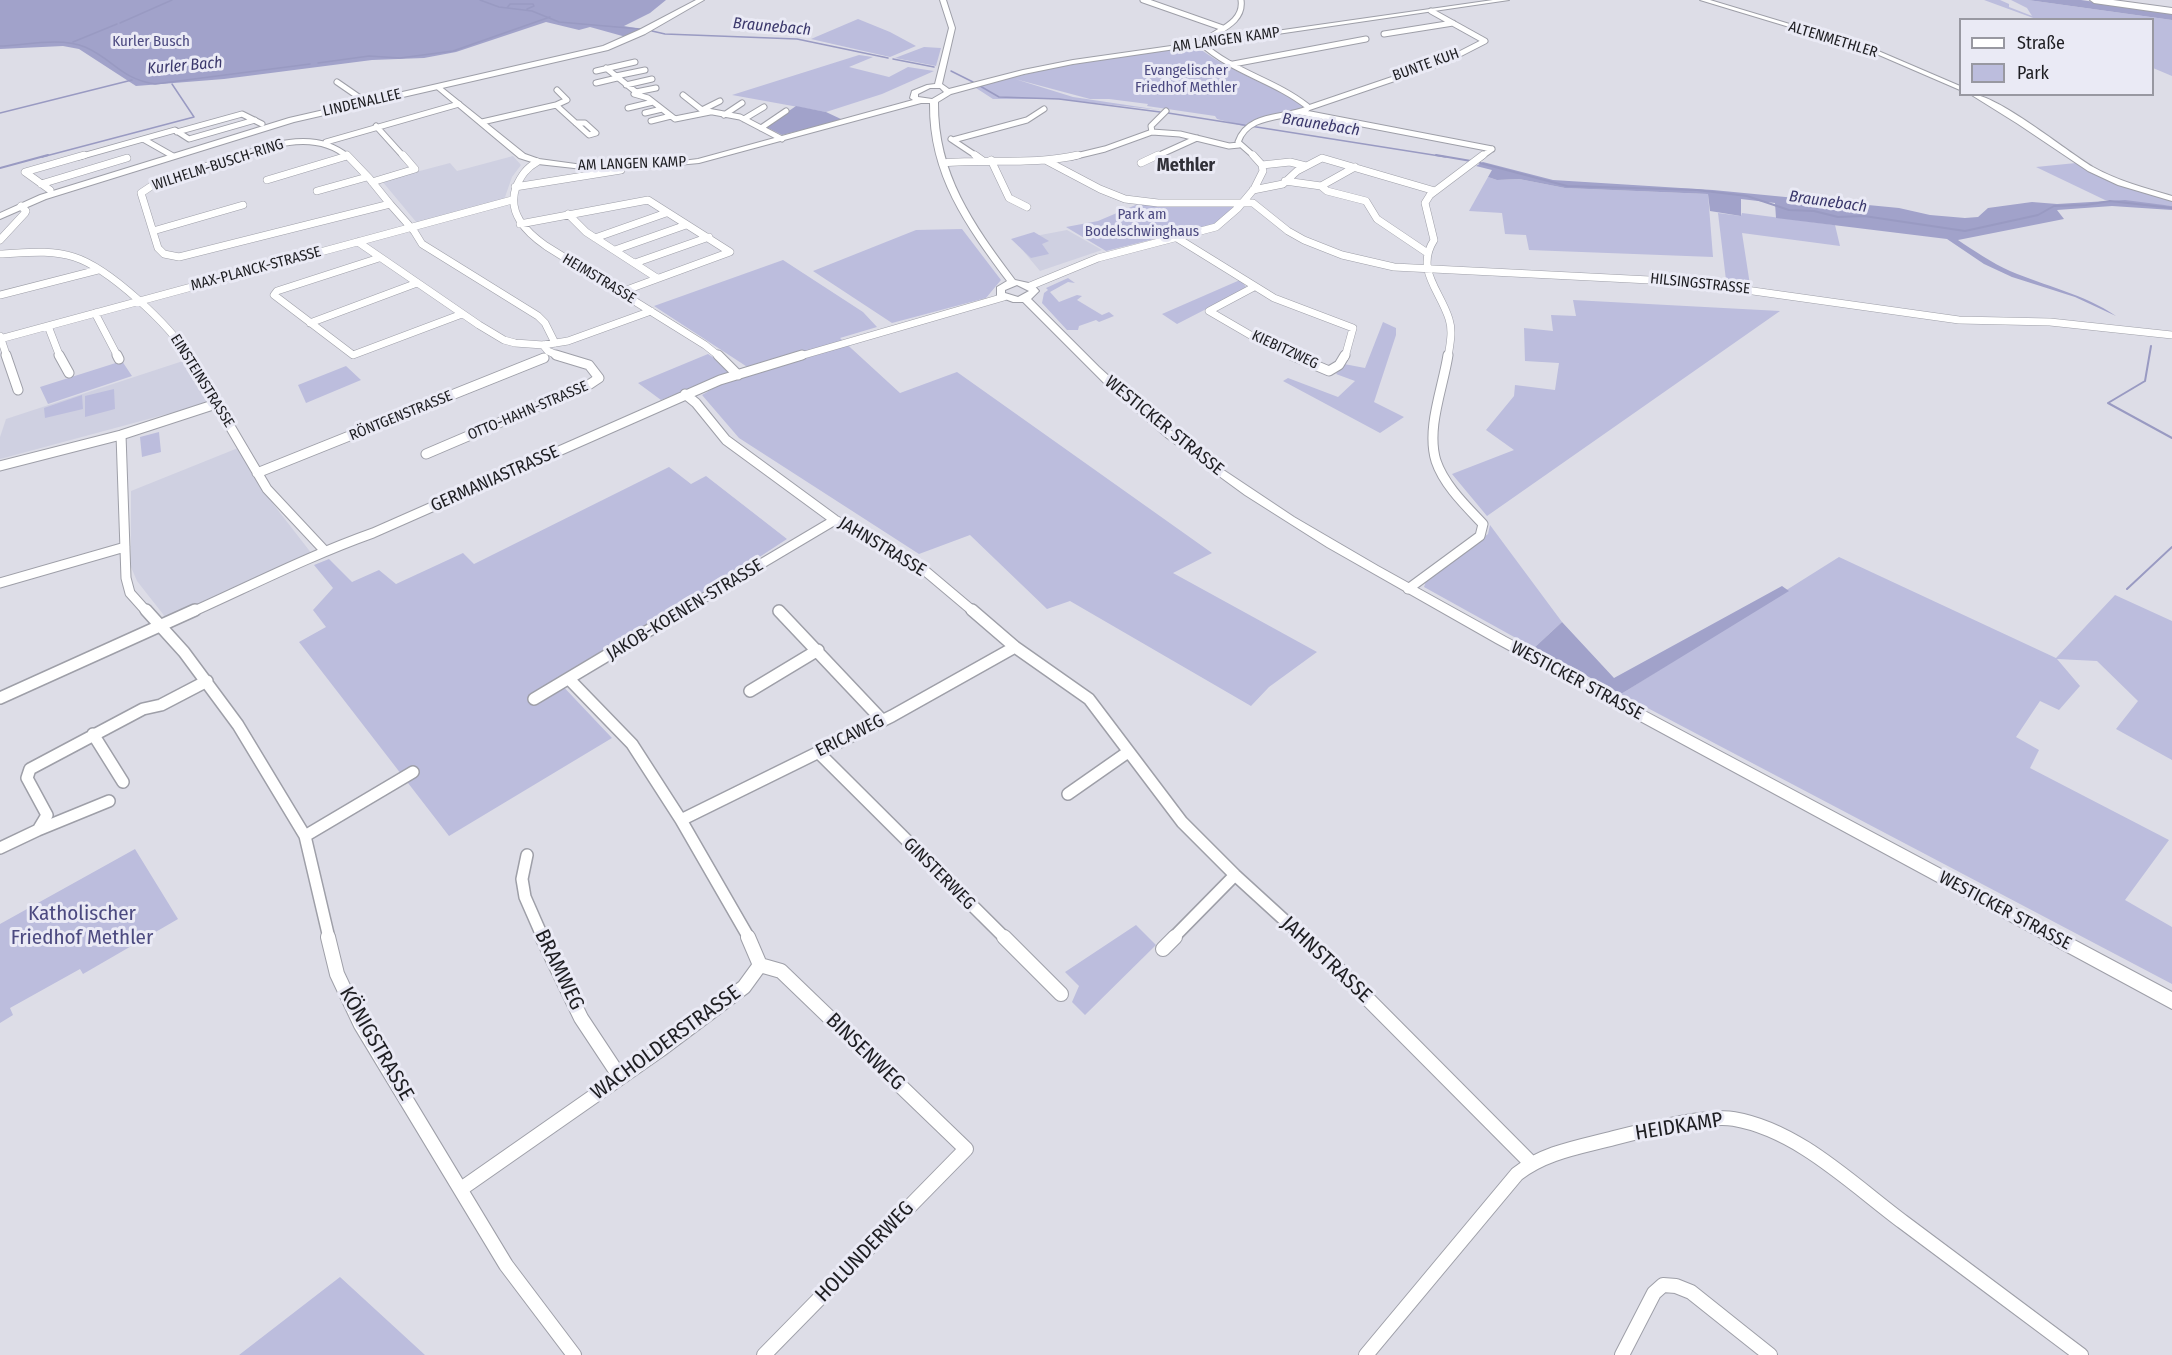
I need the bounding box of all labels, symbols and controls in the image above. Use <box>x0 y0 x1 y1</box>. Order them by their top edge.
water label: Braunebach <box>732 14 812 40</box>
street label: ALTENMETHLER <box>1786 18 1880 62</box>
legend <box>1959 18 2154 96</box>
street label: AM LANGEN KAMP <box>1171 24 1281 56</box>
text: Straße <box>2017 32 2065 54</box>
park label: Kurler Busch <box>112 33 190 51</box>
street label: BUNTE KUH <box>1390 45 1462 85</box>
water label: Kurler Bach <box>147 53 223 79</box>
park label: Evangelischer Friedhof Methler <box>1135 62 1237 97</box>
text: Park <box>2017 62 2049 84</box>
street label: LINDENALLEE <box>321 85 403 121</box>
water label: Braunebach <box>1281 109 1361 141</box>
street label: WILHELM-BUSCH-RING <box>150 135 286 195</box>
street label: AM LANGEN KAMP <box>578 153 686 175</box>
district label: Methler <box>1157 155 1215 177</box>
water label: Braunebach <box>1788 187 1868 217</box>
park label: Park am Bodelschwinghaus <box>1085 206 1199 241</box>
street label: MAX-PLANCK-STRASSE <box>189 243 323 295</box>
street label: HEIMSTRASSE <box>559 250 639 308</box>
street label: HILSINGSTRASSE <box>1649 270 1751 298</box>
street label: KIEBITZWEG <box>1249 327 1321 373</box>
street label: EINSTEINSTRASSE <box>166 331 238 431</box>
street label: WESTICKER STRASSE <box>1100 371 1228 481</box>
street label: OTTO-HAHN-STRASSE <box>465 377 591 445</box>
street label: RÖNTGENSTRASSE <box>347 387 455 445</box>
street label: GERMANIASTRASSE <box>427 441 563 517</box>
street label: JAHNSTRASSE <box>834 512 930 582</box>
street label: JAKOB-KOENEN-STRASSE <box>603 555 767 665</box>
street label: WESTICKER STRASSE <box>1507 637 1647 725</box>
street label: ERICAWEG <box>812 710 888 762</box>
street label: GINSTERWEG <box>898 833 980 915</box>
street label: WESTICKER STRASSE <box>1935 867 2075 955</box>
park label: Katholischer Friedhof Methler <box>11 901 153 951</box>
street label: JAHNSTRASSE <box>1275 912 1377 1008</box>
street label: BRAMWEG <box>529 926 589 1014</box>
street label: WACHOLDERSTRASSE <box>586 980 746 1106</box>
street label: KÖNIGSTRASSE <box>333 983 419 1105</box>
street label: BINSENWEG <box>820 1008 910 1096</box>
street label: HEIDKAMP <box>1633 1108 1725 1146</box>
street label: HOLUNDERWEG <box>811 1196 919 1308</box>

